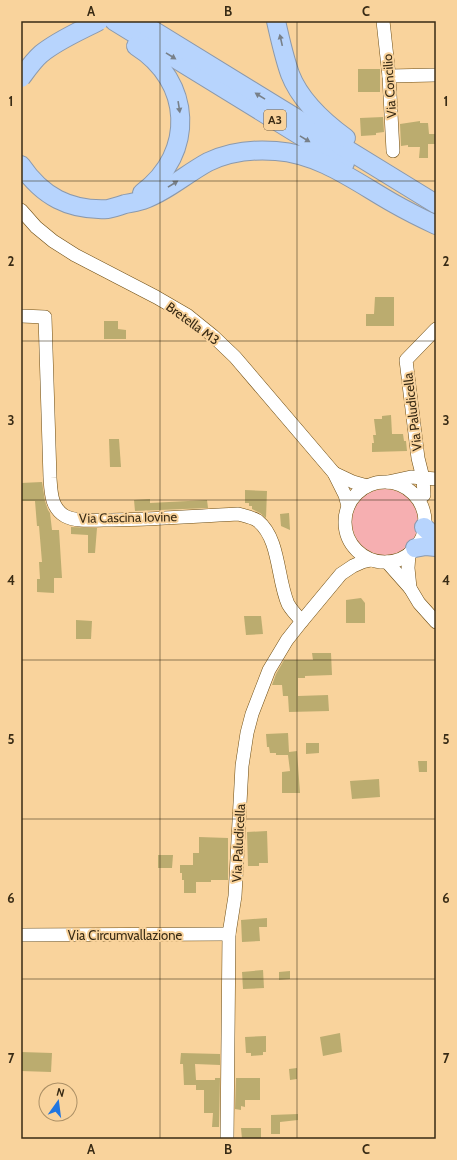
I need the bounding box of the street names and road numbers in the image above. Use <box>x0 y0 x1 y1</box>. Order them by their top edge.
street label: Via Concilio <box>379 53 399 119</box>
road number: A3 <box>264 110 286 130</box>
street label: Bretella M3 <box>163 298 223 348</box>
street label: Via Paludicella <box>399 371 425 452</box>
street label: Via Cascina Iovine <box>79 508 178 526</box>
street label: Via Paludicella <box>228 803 248 883</box>
street label: Via Circumvallazione <box>68 927 183 943</box>

